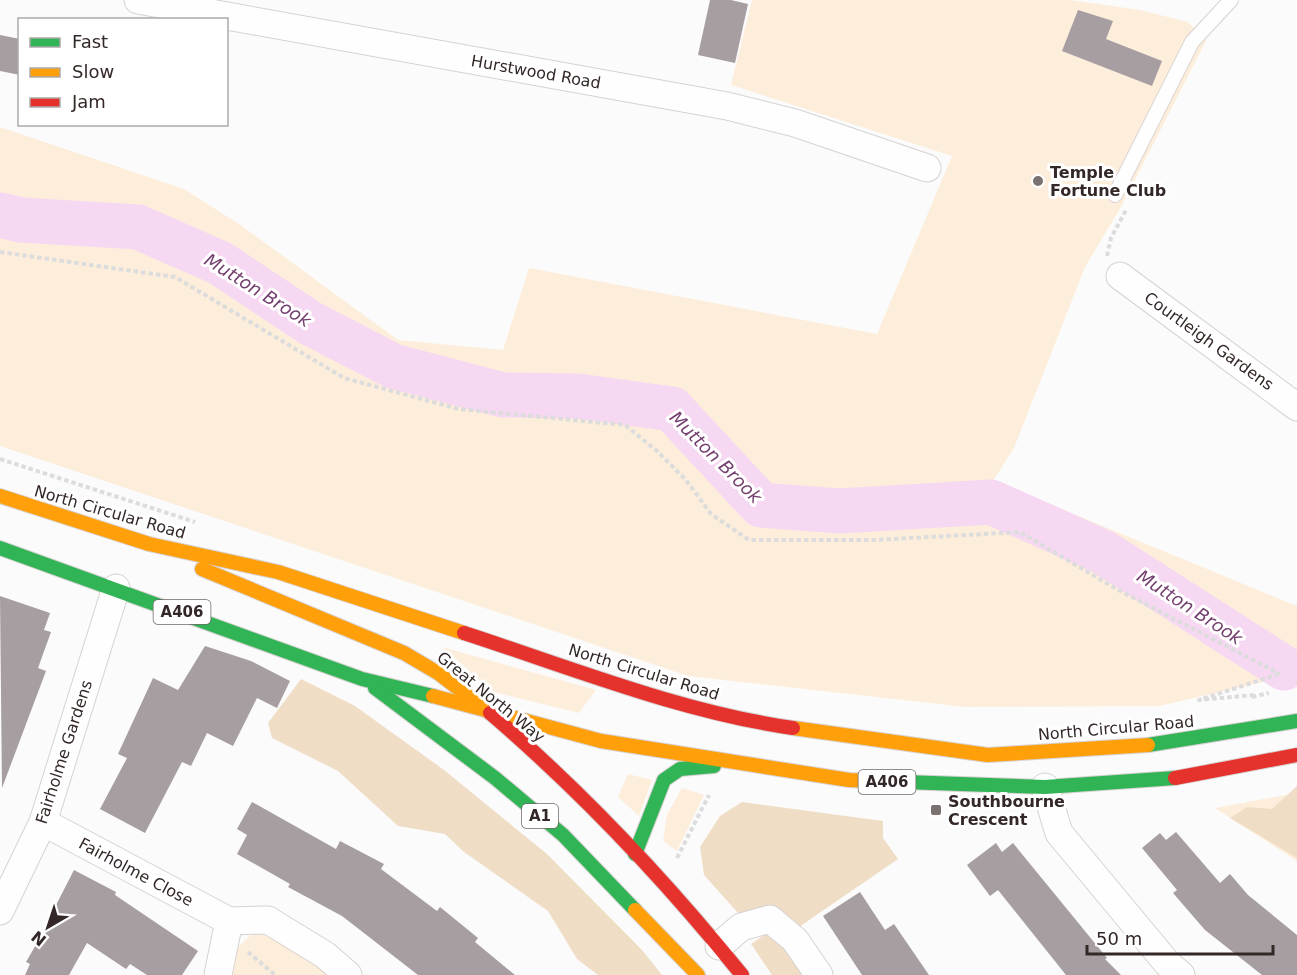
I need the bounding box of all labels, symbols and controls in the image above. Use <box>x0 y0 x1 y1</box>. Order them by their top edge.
legend <box>18 18 228 126</box>
text: Fast <box>72 31 108 52</box>
street label: Hurstwood Road <box>470 51 602 93</box>
text: Slow <box>72 61 114 82</box>
text: Jam <box>71 91 106 112</box>
place label: Temple Fortune Club <box>1050 163 1166 200</box>
marker: Temple Fortune Club <box>1031 174 1045 188</box>
water label: Mutton Brook <box>201 249 316 332</box>
street label: Courtleigh Gardens <box>1141 288 1277 394</box>
water label: Mutton Brook <box>666 407 767 508</box>
street label: North Circular Road <box>32 481 188 543</box>
water label: Mutton Brook <box>1133 565 1248 650</box>
road number: A406 <box>154 600 210 624</box>
street label: North Circular Road <box>566 640 722 704</box>
street label: Great North Way <box>433 648 549 746</box>
street label: Fairholme Gardens <box>32 678 96 826</box>
street label: North Circular Road <box>1037 712 1195 744</box>
road number: A406 <box>858 770 916 794</box>
place label: Southbourne Crescent <box>948 792 1065 829</box>
marker: Southbourne Crescent <box>929 803 943 817</box>
road number: A1 <box>522 804 558 828</box>
street label: Fairholme Close <box>76 834 196 910</box>
north arrow <box>18 897 78 957</box>
scale bar <box>1087 918 1273 956</box>
text: N <box>28 927 50 950</box>
text: 50 m <box>1096 928 1142 949</box>

